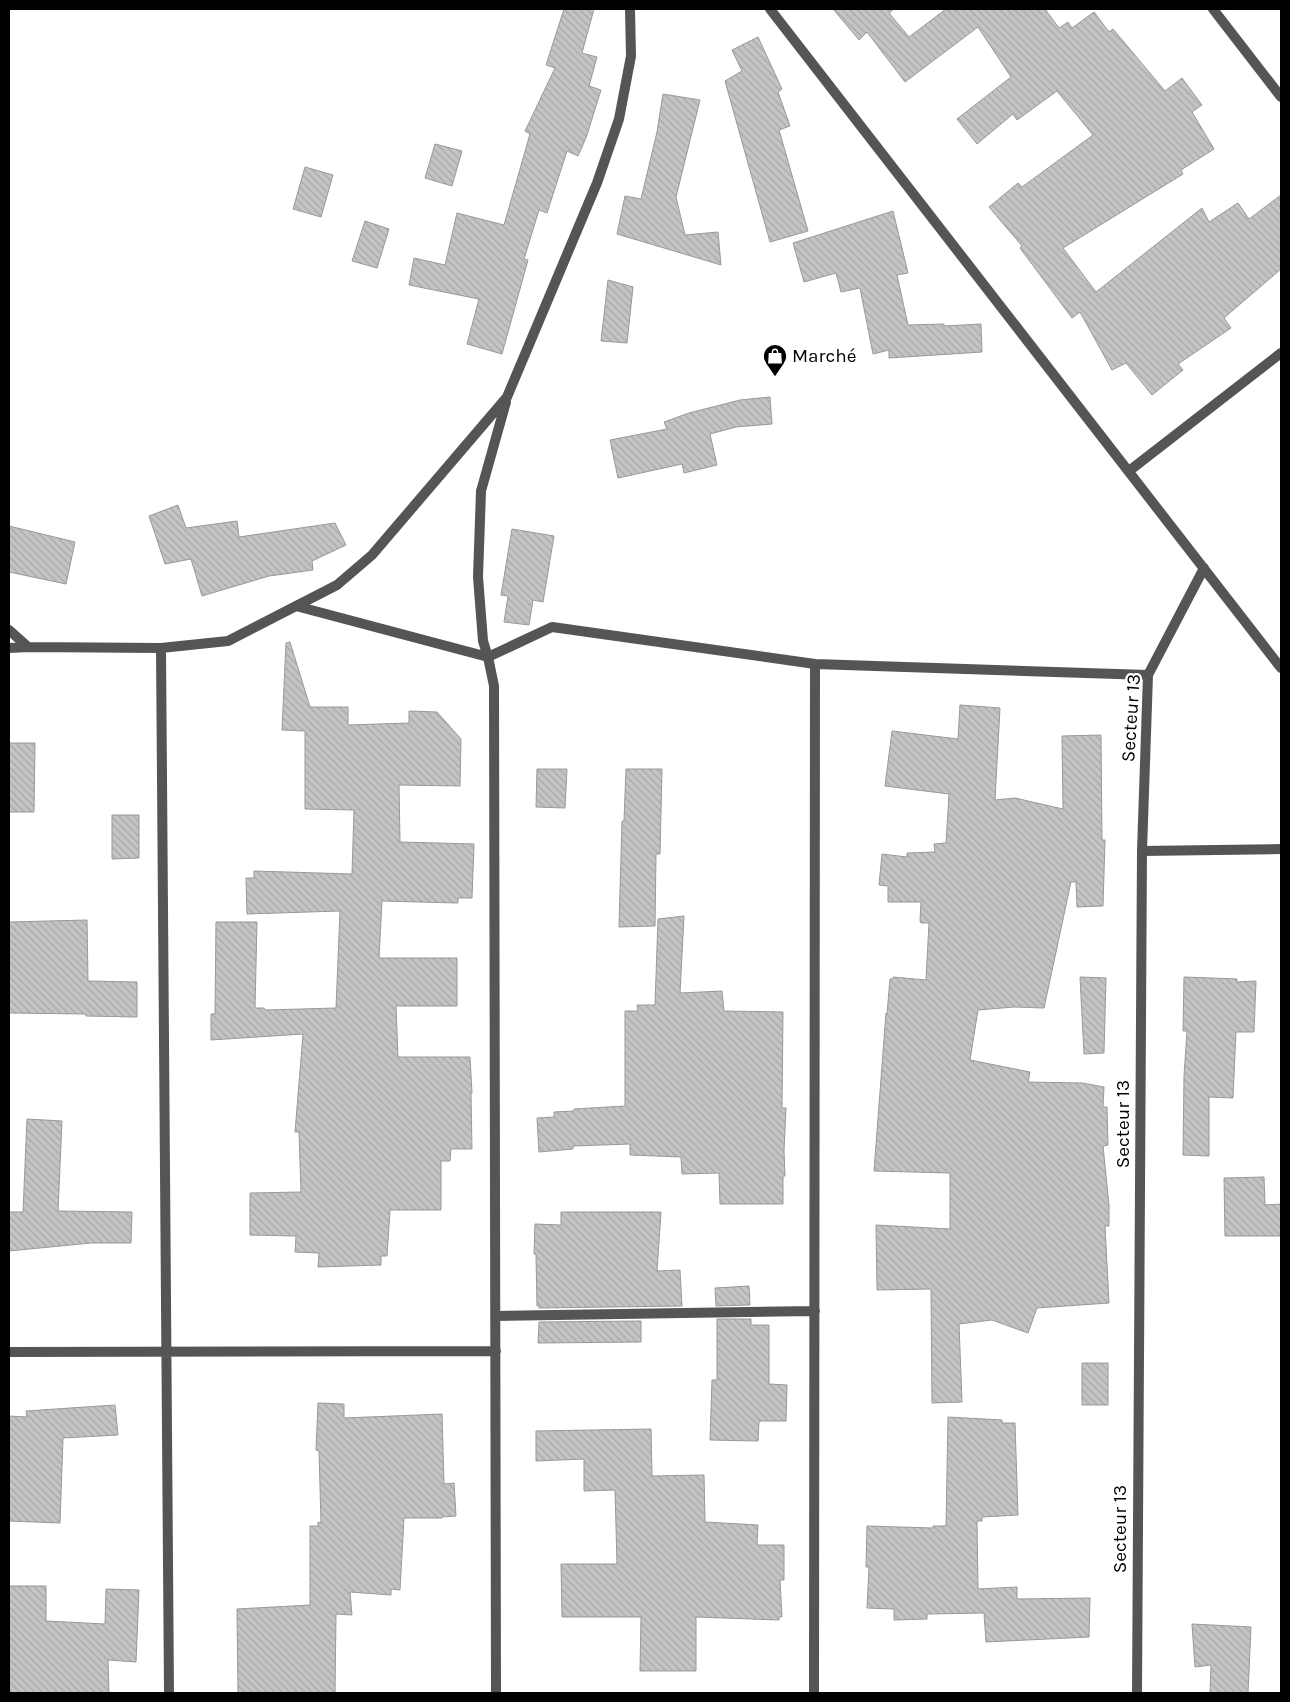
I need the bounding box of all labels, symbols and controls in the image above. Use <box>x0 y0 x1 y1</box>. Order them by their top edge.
shop icon: Marché <box>762 343 788 377</box>
place label: Marché <box>792 345 856 367</box>
street label: Secteur 13 <box>1117 673 1145 763</box>
street label: Secteur 13 <box>1112 1080 1134 1168</box>
street label: Secteur 13 <box>1109 1485 1131 1573</box>

